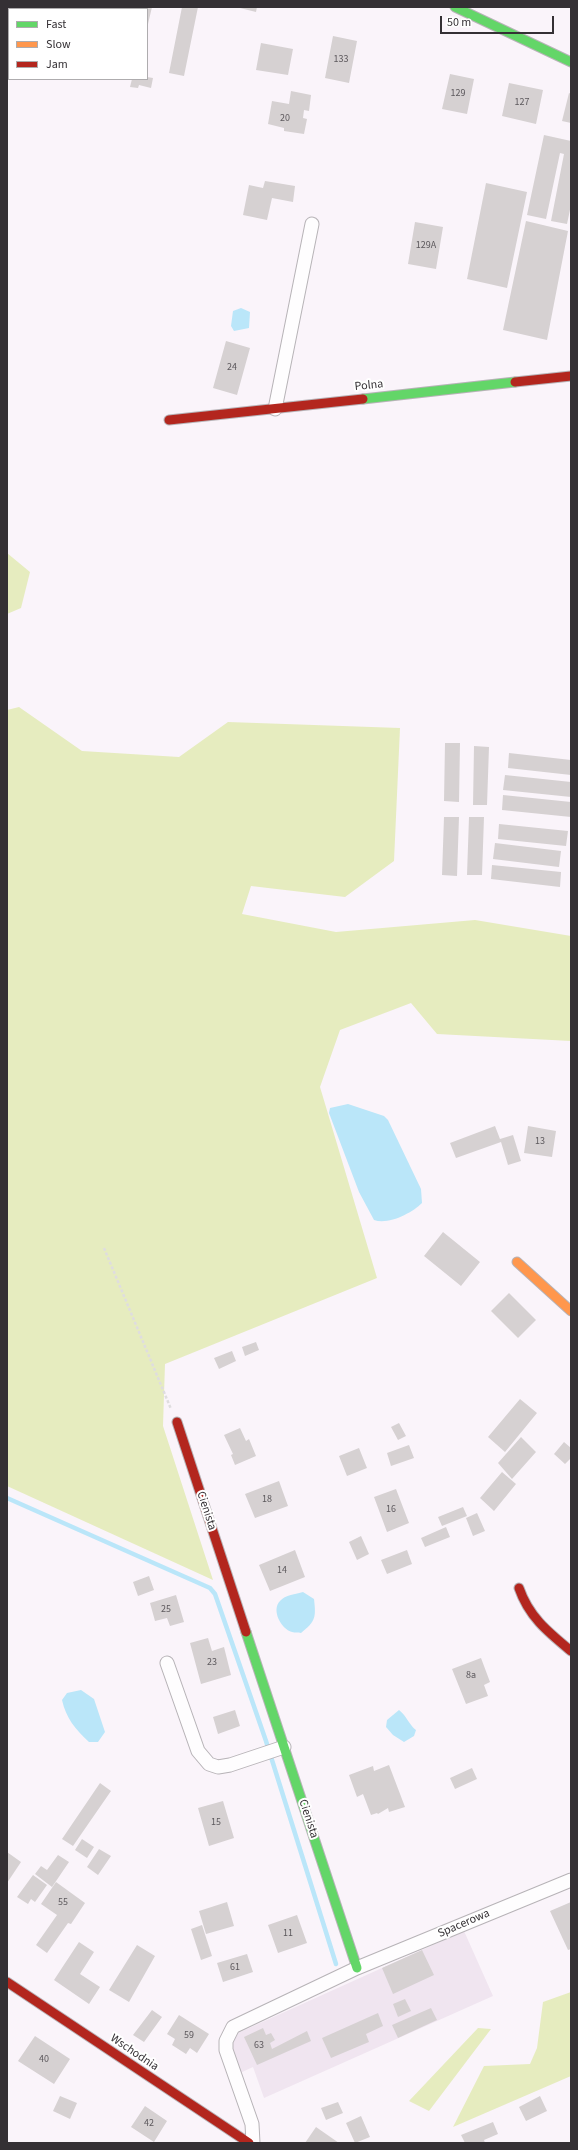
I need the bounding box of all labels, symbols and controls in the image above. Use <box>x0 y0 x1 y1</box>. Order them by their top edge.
legend <box>8 8 148 80</box>
scale bar <box>442 8 556 34</box>
text: 50 m <box>447 14 471 31</box>
text: Fast <box>46 16 66 33</box>
text: Slow <box>46 36 71 53</box>
house number: 133 <box>334 54 348 66</box>
text: Jam <box>46 56 68 73</box>
house number: 129 <box>451 88 465 100</box>
house number: 127 <box>515 97 529 109</box>
house number: 20 <box>280 113 290 125</box>
house number: 129A <box>416 240 436 252</box>
house number: 24 <box>227 362 237 374</box>
street label: Polna <box>354 377 384 395</box>
house number: 13 <box>535 1136 545 1148</box>
street label: Cienista <box>193 1490 219 1532</box>
house number: 18 <box>262 1494 272 1506</box>
house number: 16 <box>386 1504 396 1516</box>
house number: 14 <box>277 1565 287 1577</box>
house number: 25 <box>161 1604 171 1616</box>
house number: 23 <box>207 1657 217 1669</box>
house number: 8a <box>466 1670 476 1682</box>
street label: Cienista <box>295 1798 321 1840</box>
house number: 15 <box>211 1817 221 1829</box>
house number: 55 <box>58 1897 68 1909</box>
street label: Spacerowa <box>436 1907 492 1941</box>
house number: 11 <box>283 1928 293 1940</box>
house number: 61 <box>230 1962 240 1974</box>
house number: 59 <box>184 2030 194 2042</box>
street label: Wschodnia <box>107 2032 161 2074</box>
house number: 63 <box>254 2040 264 2052</box>
house number: 40 <box>39 2054 49 2066</box>
house number: 42 <box>144 2118 154 2130</box>

